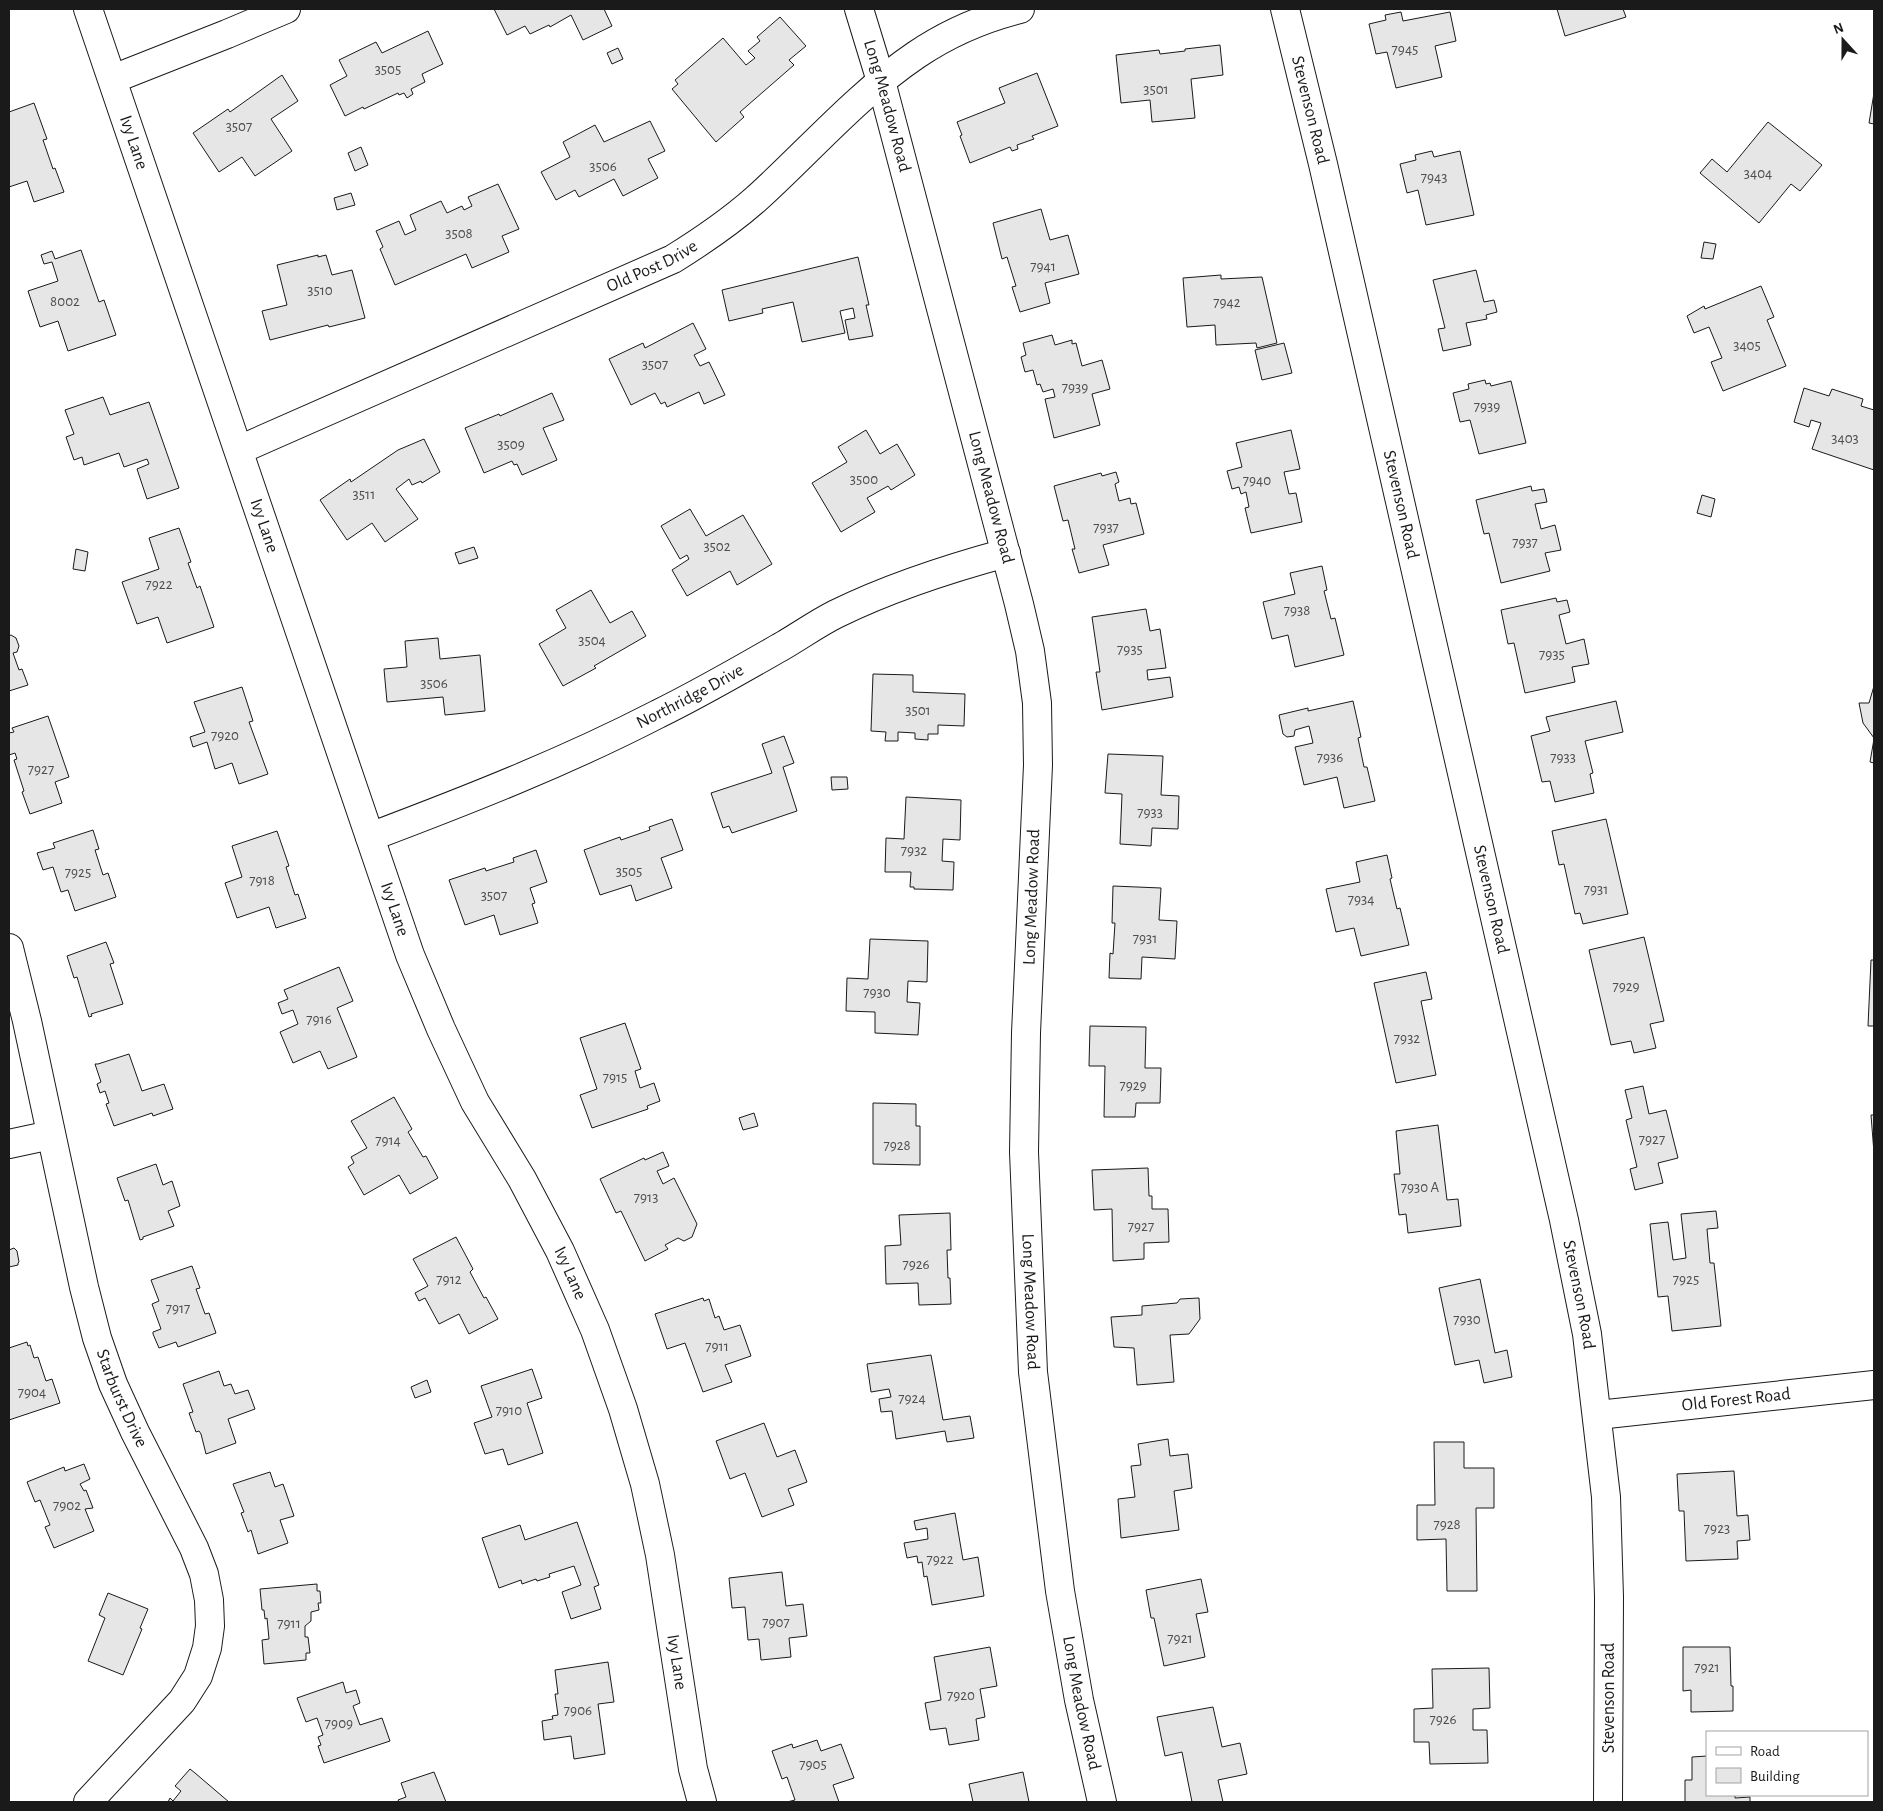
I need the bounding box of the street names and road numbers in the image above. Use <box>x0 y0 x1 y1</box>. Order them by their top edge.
street label: Long Meadow Road <box>860 38 914 174</box>
street label: Stevenson Road <box>1288 54 1332 166</box>
street label: Ivy Lane <box>116 113 151 172</box>
street label: Old Post Drive <box>604 237 701 296</box>
street label: Long Meadow Road <box>965 429 1017 566</box>
street label: Stevenson Road <box>1380 449 1422 561</box>
street label: Ivy Lane <box>246 497 281 555</box>
street label: Northridge Drive <box>634 661 747 732</box>
street label: Long Meadow Road <box>1021 829 1043 965</box>
street label: Stevenson Road <box>1470 844 1512 955</box>
street label: Ivy Lane <box>377 880 412 939</box>
street label: Long Meadow Road <box>1018 1233 1042 1370</box>
street label: Stevenson Road <box>1559 1239 1598 1350</box>
street label: Ivy Lane <box>550 1244 589 1302</box>
street label: Starburst Drive <box>93 1347 150 1451</box>
street label: Old Forest Road <box>1681 1385 1792 1415</box>
street label: Ivy Lane <box>663 1633 690 1691</box>
street label: Long Meadow Road <box>1059 1635 1103 1772</box>
street label: Stevenson Road <box>1600 1643 1618 1753</box>

